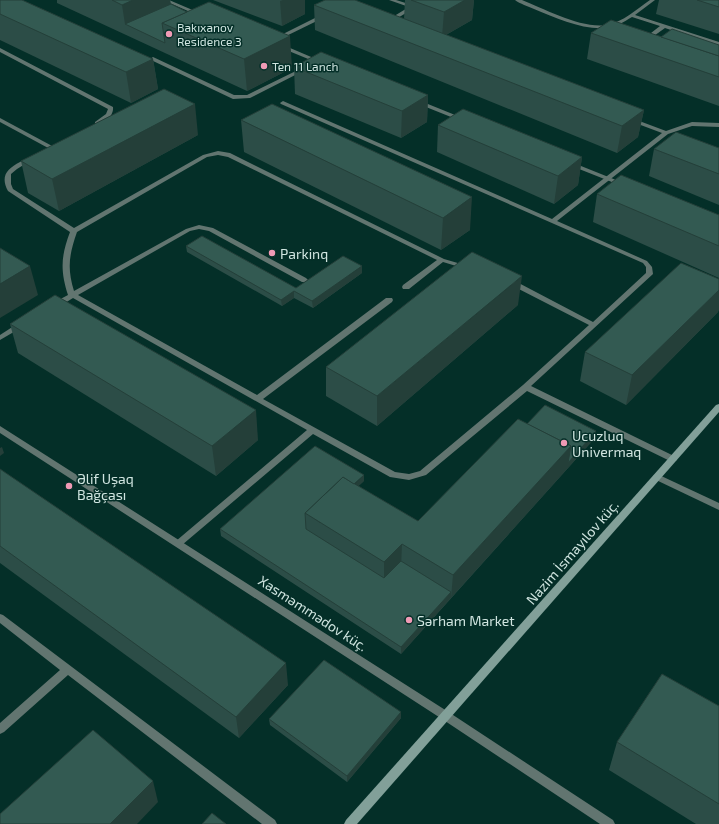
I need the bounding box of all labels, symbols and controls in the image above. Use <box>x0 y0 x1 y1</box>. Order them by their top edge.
place label: Bakıxanov Residence 3 <box>177 20 242 48</box>
marker: Bakıxanov Residence 3 <box>164 29 174 39</box>
place label: Ten 11 Lanch <box>272 59 339 73</box>
marker: Ten 11 Lanch <box>259 61 269 71</box>
place label: Parkinq <box>280 245 328 262</box>
marker: Parkinq <box>267 248 277 258</box>
place label: Ucuzluq Univermaq <box>572 427 641 460</box>
marker: Ucuzluq Univermaq <box>559 438 569 448</box>
place label: Əlif Uşaq Bağçası <box>77 470 134 504</box>
marker: Əlif Uşaq Bağçası <box>64 481 74 491</box>
street label: Nazim İsmayılov küç. <box>522 496 623 608</box>
street label: Xasməmmədov küç. <box>255 571 371 655</box>
place label: Sərham Market <box>417 612 515 629</box>
marker: Sərham Market <box>404 615 414 625</box>

